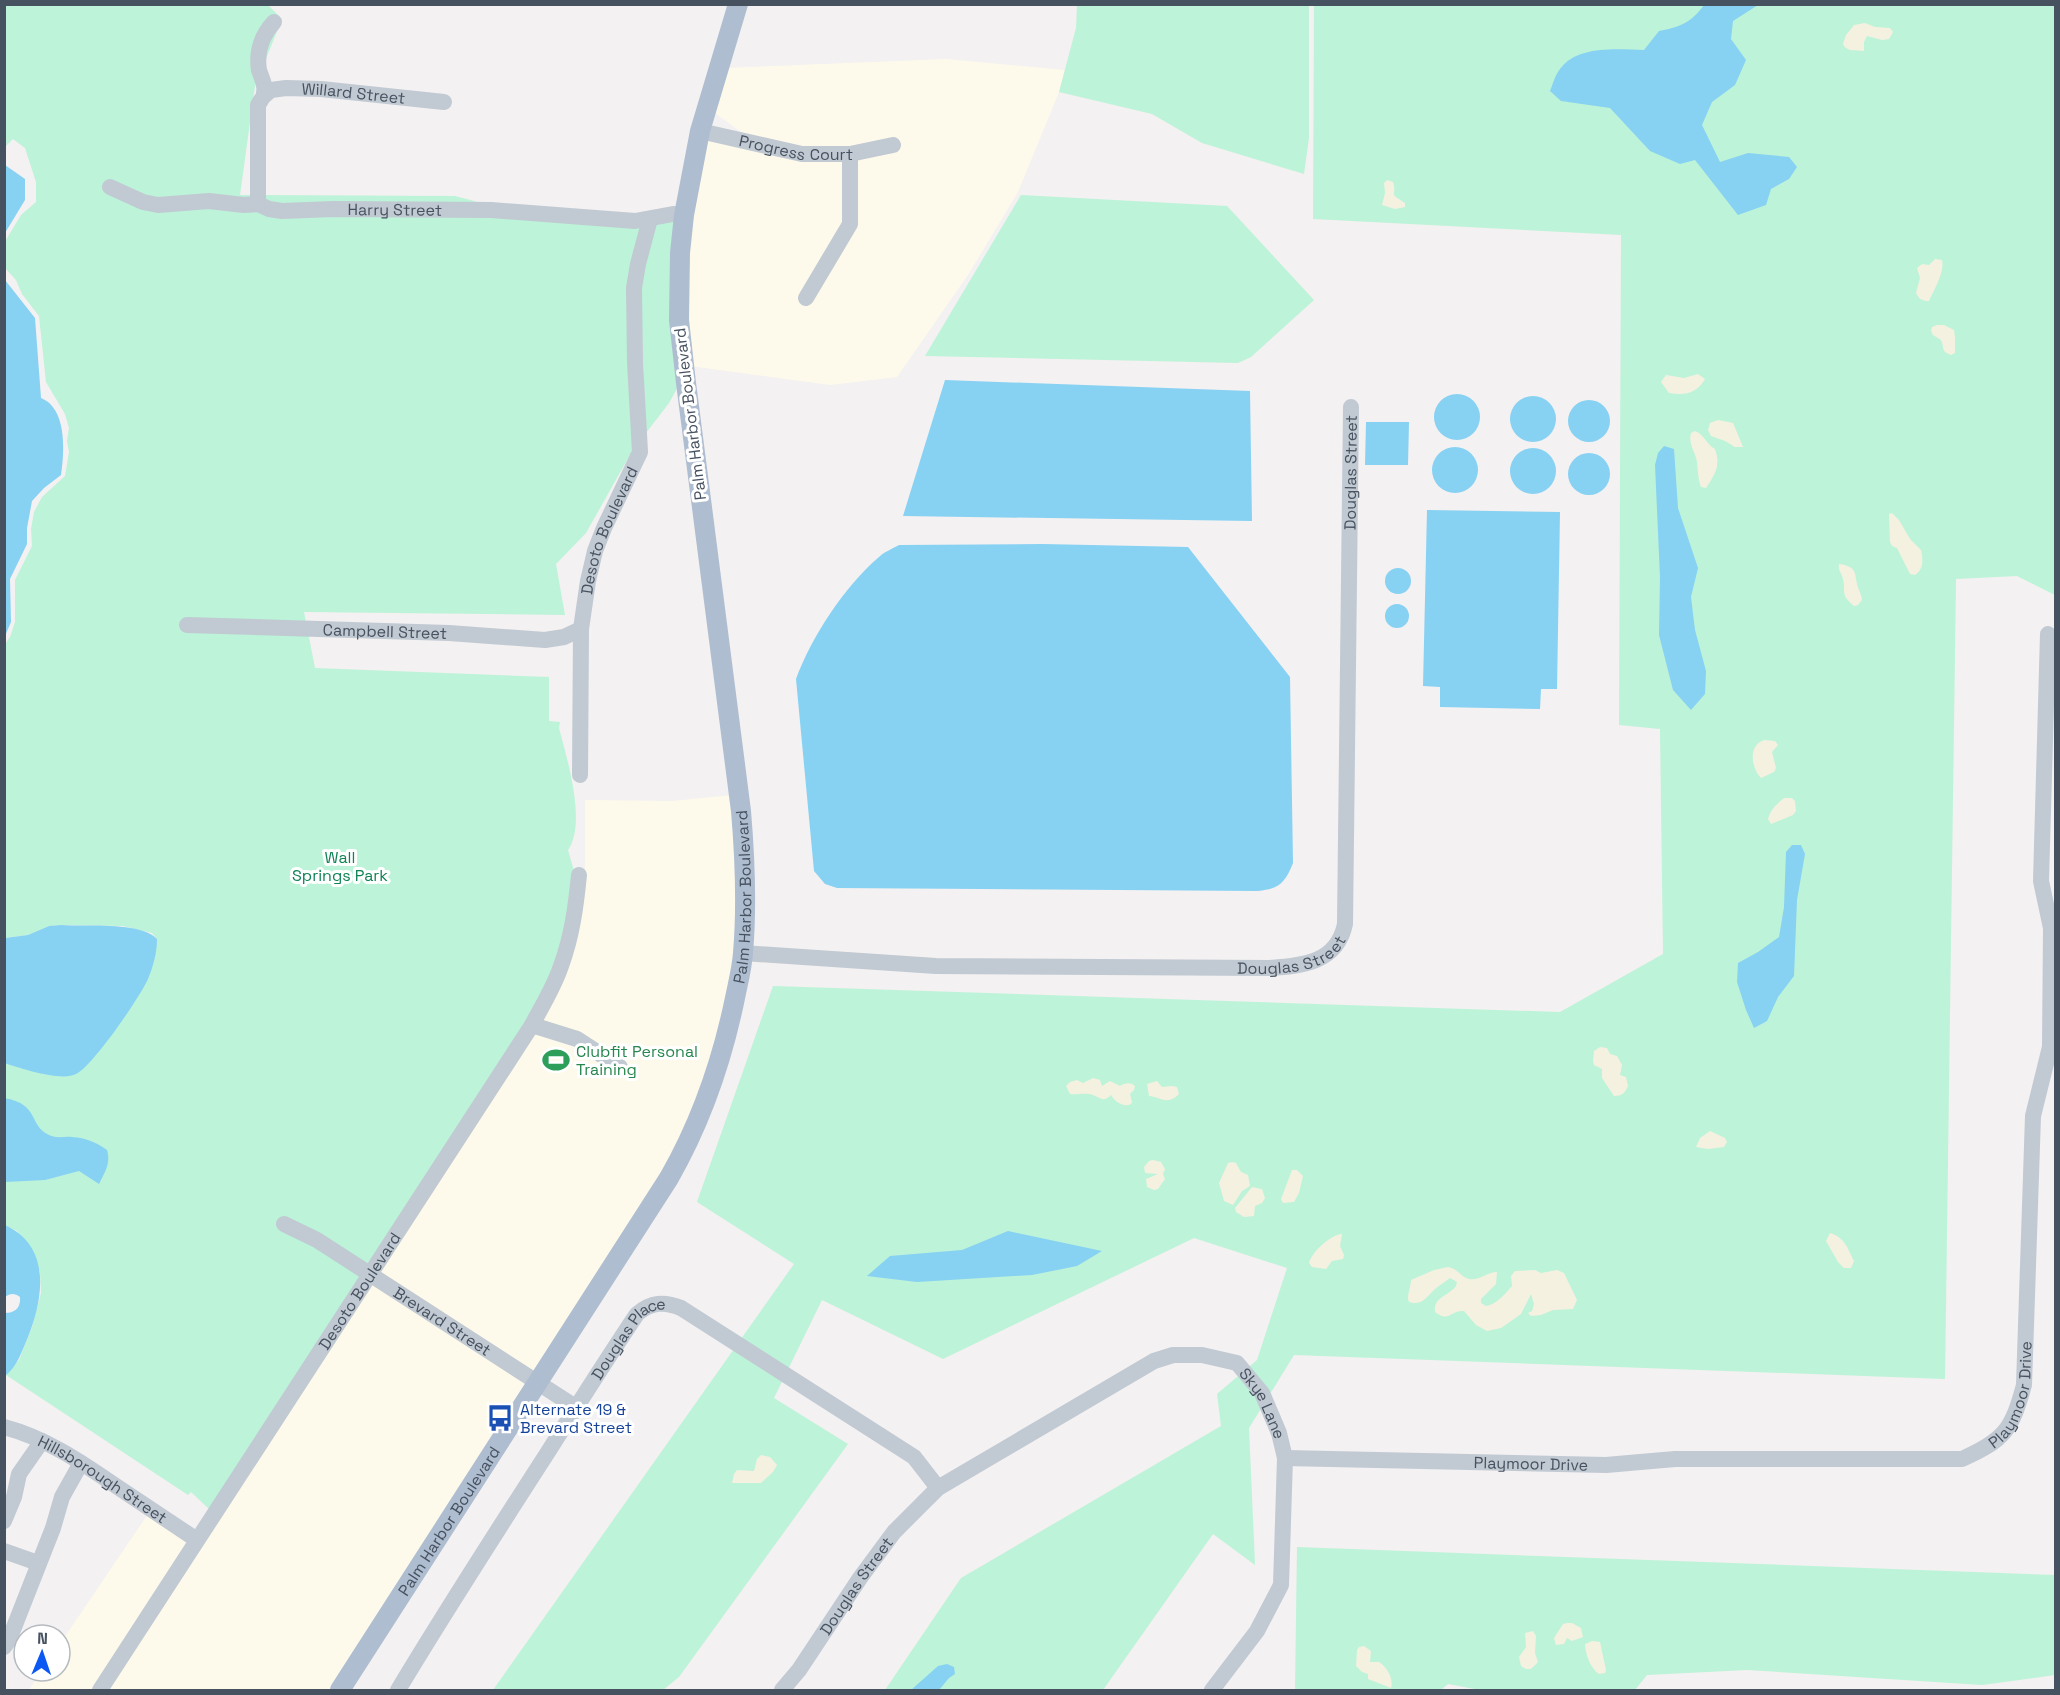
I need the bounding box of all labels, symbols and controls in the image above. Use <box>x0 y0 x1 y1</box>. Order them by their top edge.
street label: Willard Street <box>301 78 406 108</box>
street label: Progress Court <box>737 130 853 165</box>
street label: Harry Street <box>347 199 442 220</box>
street label: Palm Harbor Boulevard <box>669 327 711 501</box>
street label: Douglas Street <box>1339 415 1361 530</box>
street label: Desoto Boulevard <box>576 463 642 596</box>
street label: Campbell Street <box>322 619 447 643</box>
street label: Palm Harbor Boulevard <box>728 809 756 985</box>
park label: Wall Springs Park <box>292 847 388 886</box>
street label: Douglas Street <box>1237 932 1350 979</box>
place label: Clubfit Personal Training <box>576 1041 698 1080</box>
sports icon: Clubfit Personal Training <box>541 1045 571 1075</box>
street label: Desoto Boulevard <box>313 1228 405 1354</box>
street label: Brevard Street <box>390 1282 495 1360</box>
street label: Douglas Place <box>586 1293 666 1384</box>
street label: Playmoor Drive <box>1984 1341 2036 1453</box>
street label: Skye Lane <box>1235 1363 1291 1441</box>
place label: Alternate 19 & Brevard Street <box>520 1399 632 1438</box>
bus stop icon: Alternate 19 & Brevard Street <box>485 1403 515 1433</box>
street label: Hillsborough Street <box>35 1430 171 1528</box>
street label: Palm Harbor Boulevard <box>393 1442 504 1600</box>
street label: Playmoor Drive <box>1474 1452 1588 1475</box>
street label: Douglas Street <box>815 1532 898 1639</box>
north arrow <box>12 1623 72 1683</box>
text: N <box>37 1628 48 1649</box>

